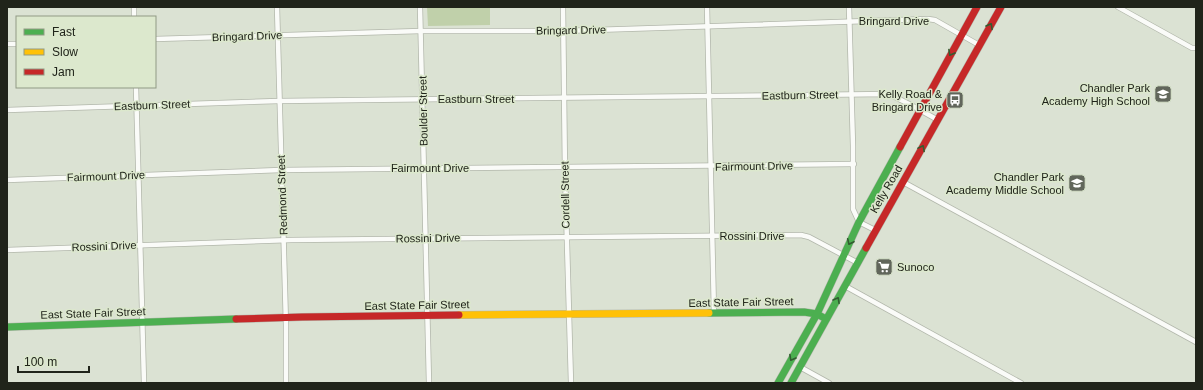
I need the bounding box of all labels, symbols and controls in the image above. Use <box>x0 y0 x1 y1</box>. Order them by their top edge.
street label: Bringard Drive <box>859 15 929 27</box>
legend <box>16 16 156 88</box>
street label: Bringard Drive <box>536 23 606 37</box>
one-way arrow <box>985 23 993 30</box>
text: Fast <box>52 25 76 39</box>
street label: Bringard Drive <box>212 29 282 43</box>
text: Slow <box>52 45 78 59</box>
one-way arrow <box>949 49 956 56</box>
text: Jam <box>52 65 75 79</box>
street label: Boulder Street <box>416 76 430 146</box>
place label: Chandler Park Academy High School <box>1042 82 1150 107</box>
school or university icon: Chandler Park Academy High School <box>1153 84 1173 104</box>
street label: Eastburn Street <box>762 88 838 102</box>
place label: Kelly Road & Bringard Drive <box>872 88 943 113</box>
bus stop icon: Kelly Road & Bringard Drive <box>945 90 965 110</box>
street label: Eastburn Street <box>438 93 514 105</box>
street label: Eastburn Street <box>114 98 190 112</box>
one-way arrow <box>918 145 925 152</box>
street label: Redmond Street <box>275 155 289 235</box>
street label: Fairmount Drive <box>715 159 793 173</box>
street label: Cordell Street <box>558 161 572 229</box>
street label: Fairmount Drive <box>391 162 469 174</box>
street label: Kelly Road <box>868 163 904 215</box>
street label: Fairmount Drive <box>67 169 145 183</box>
place label: Chandler Park Academy Middle School <box>946 171 1064 196</box>
school or university icon: Chandler Park Academy Middle School <box>1067 173 1087 193</box>
street label: Rossini Drive <box>720 230 784 242</box>
street label: Rossini Drive <box>396 231 460 245</box>
one-way arrow <box>847 237 855 245</box>
street label: Rossini Drive <box>71 239 137 253</box>
supermarket icon: Sunoco <box>874 257 894 277</box>
place label: Sunoco <box>897 261 934 273</box>
street label: East State Fair Street <box>688 295 794 309</box>
one-way arrow <box>832 297 839 304</box>
street label: East State Fair Street <box>364 298 470 312</box>
street label: East State Fair Street <box>40 305 146 321</box>
scale bar <box>18 348 89 374</box>
one-way arrow <box>790 354 797 361</box>
text: 100 m <box>24 355 57 369</box>

